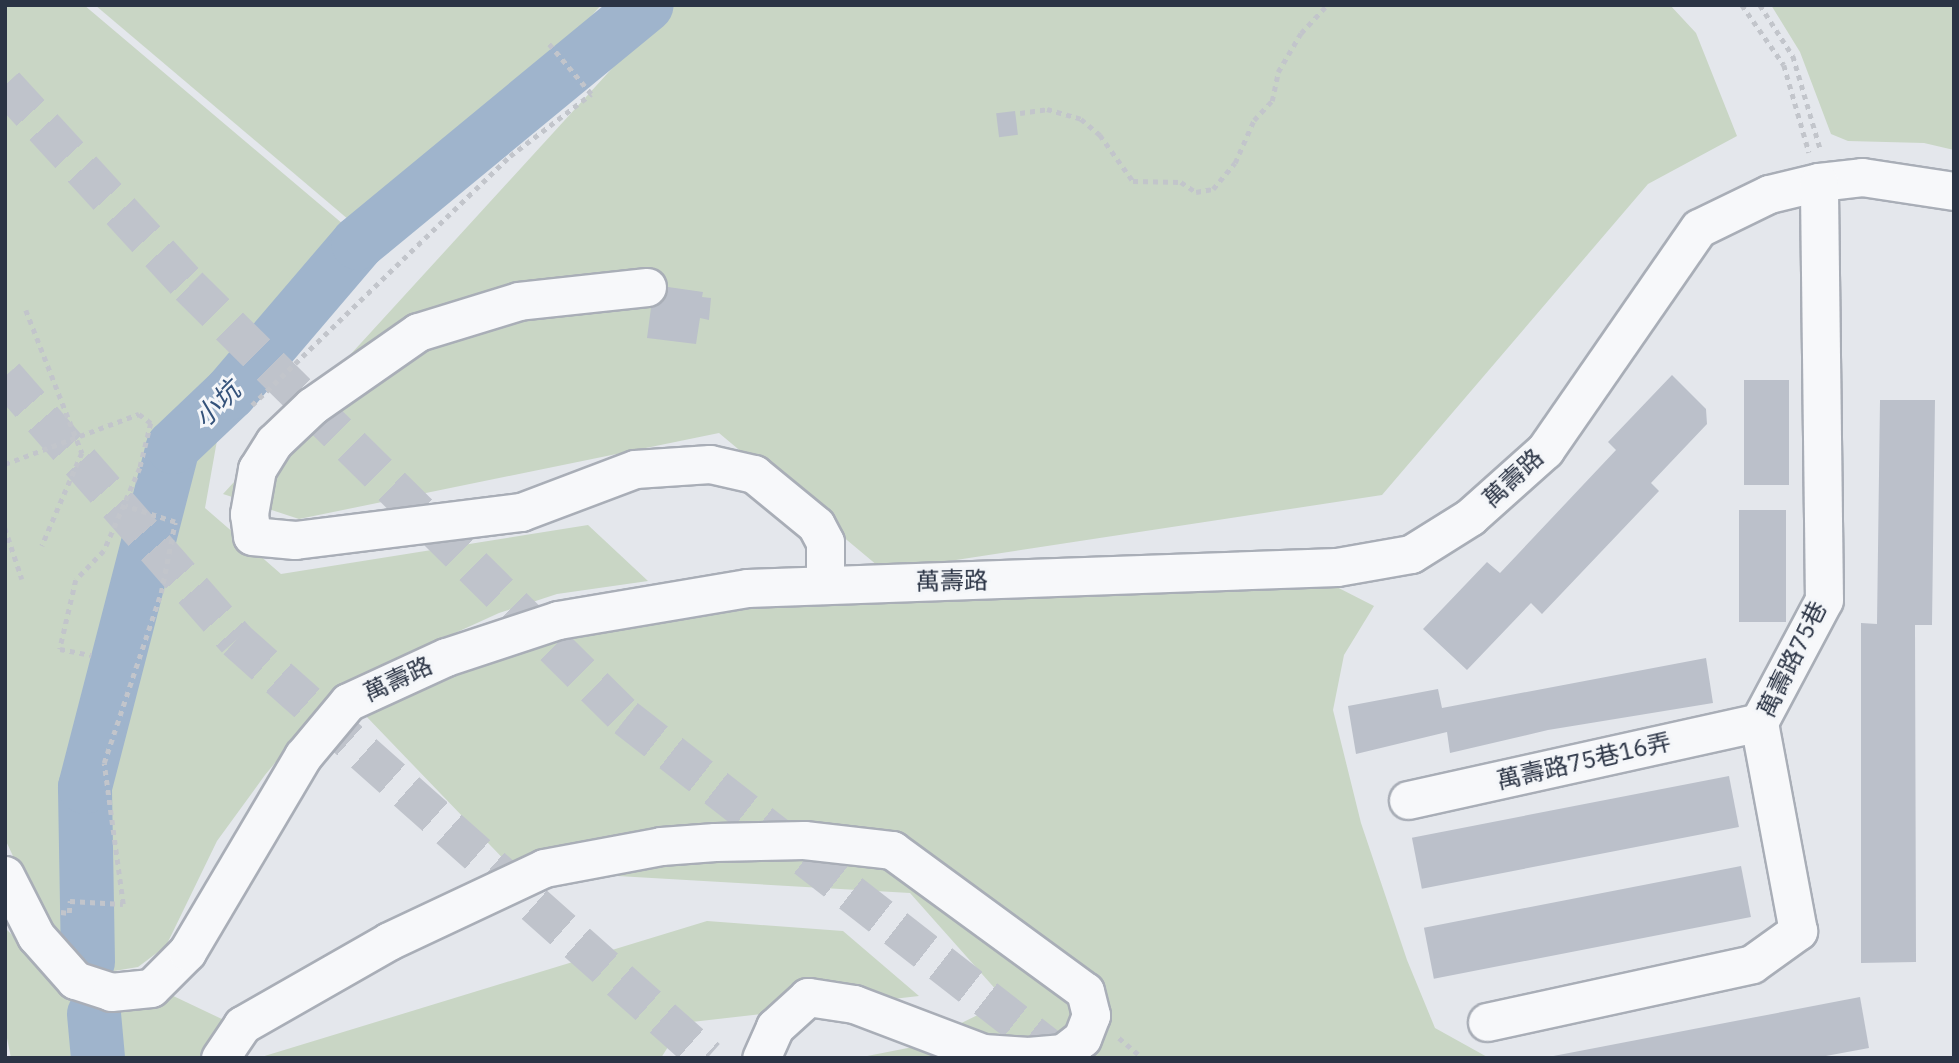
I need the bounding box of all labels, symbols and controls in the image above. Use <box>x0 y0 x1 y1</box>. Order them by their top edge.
water label: 小坑 <box>188 375 246 433</box>
street label: 萬壽路 <box>1477 443 1549 513</box>
street label: 萬壽路 <box>916 566 988 596</box>
street label: 萬壽路75巷 <box>1752 597 1832 721</box>
street label: 萬壽路 <box>359 651 437 707</box>
street label: 萬壽路75巷16弄 <box>1494 727 1674 795</box>

